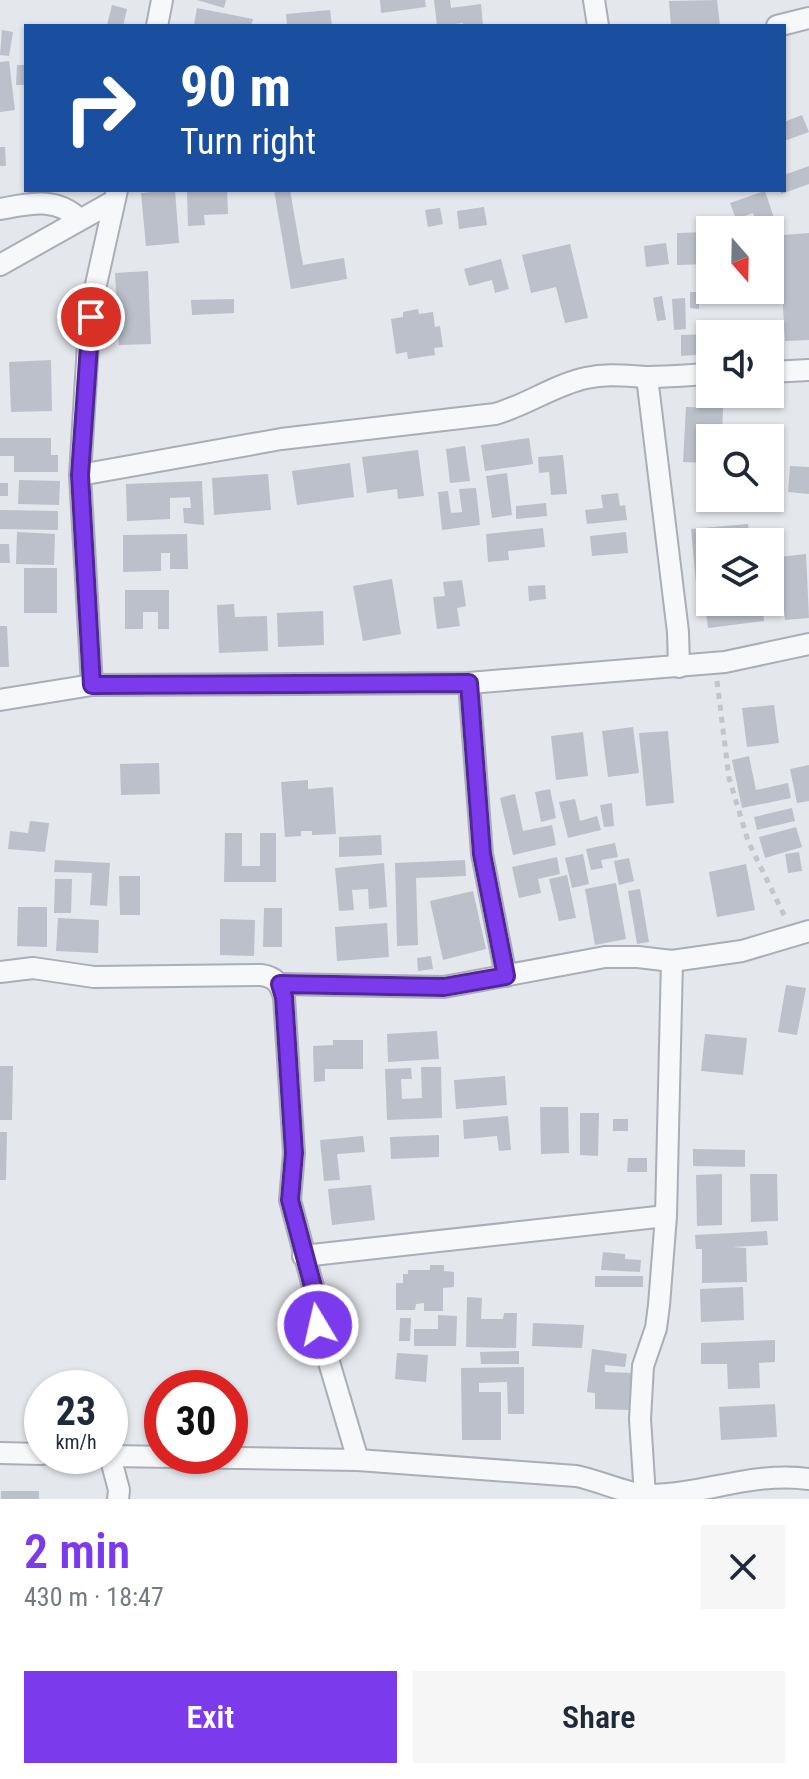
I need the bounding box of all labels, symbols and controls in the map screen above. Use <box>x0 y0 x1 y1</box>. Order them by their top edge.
text: 90 m <box>180 54 291 120</box>
icon: right <box>48 56 152 160</box>
text: Turn right <box>180 121 316 163</box>
north arrow <box>696 216 784 304</box>
map controls <box>696 216 784 616</box>
pin <box>57 283 125 351</box>
icon: arrive <box>69 295 113 339</box>
button: sound <box>696 320 784 408</box>
button: search <box>696 424 784 512</box>
button: layers <box>696 528 784 616</box>
position arrow <box>276 1283 360 1367</box>
speed limit sign: 30 <box>144 1370 248 1474</box>
text: 23 <box>56 1388 96 1435</box>
text: km/h <box>55 1430 97 1454</box>
text: 2 min <box>24 1523 130 1580</box>
button: close <box>701 1525 785 1609</box>
text: 430 m · 18:47 <box>24 1582 164 1612</box>
button: Exit <box>24 1671 397 1763</box>
button: Share <box>413 1671 785 1763</box>

